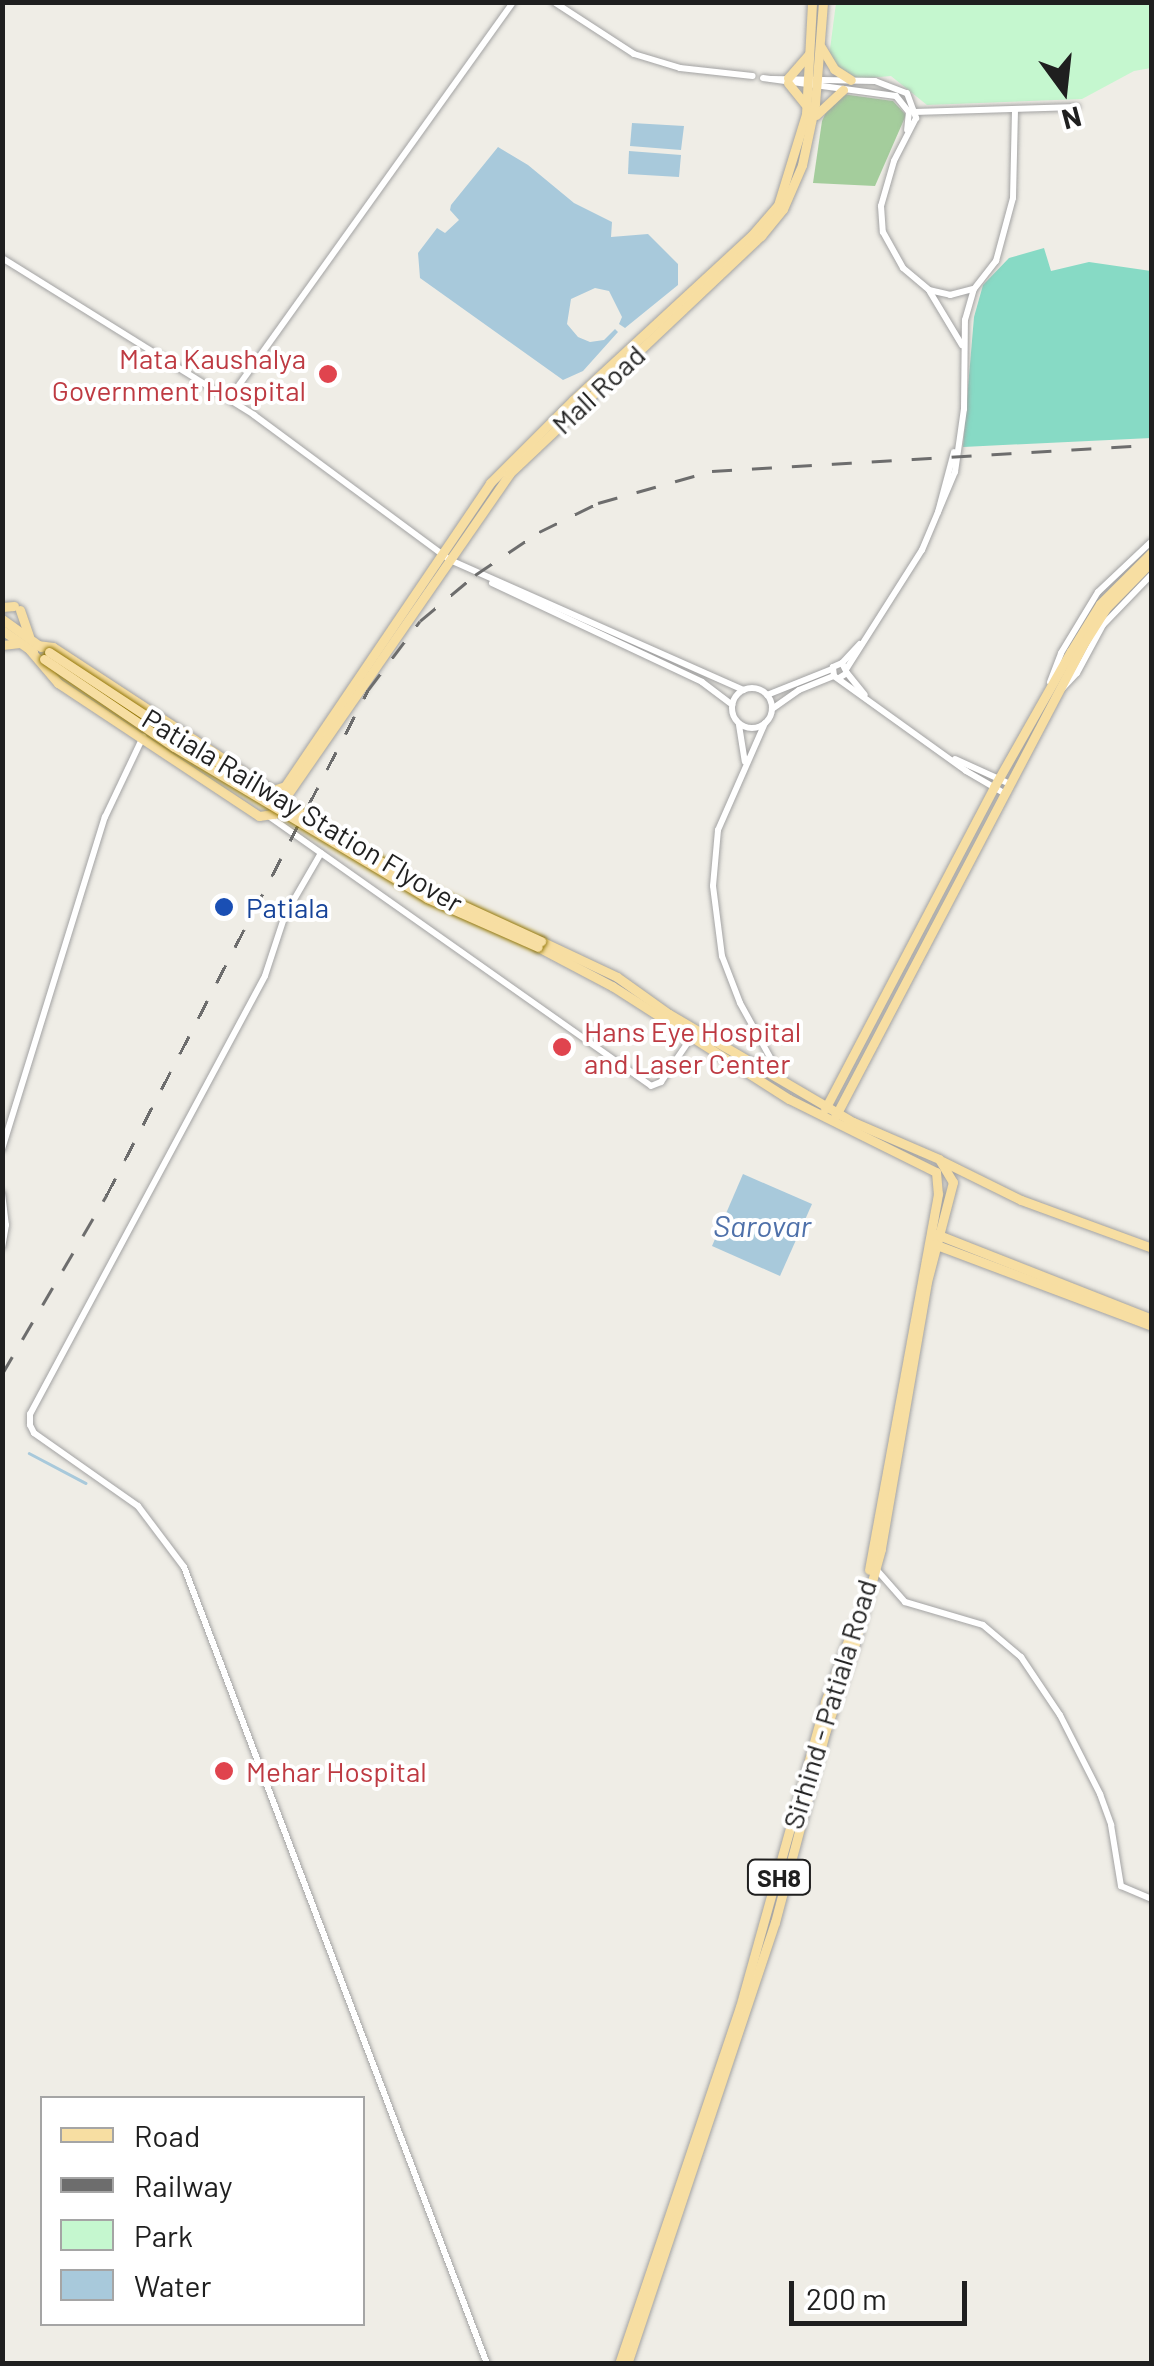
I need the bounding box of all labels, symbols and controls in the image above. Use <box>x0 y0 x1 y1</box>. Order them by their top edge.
north arrow <box>1014 40 1114 140</box>
text: N <box>1058 100 1085 138</box>
street label: Mall Road <box>545 338 651 440</box>
place label: Mata Kaushalya Government Hospital <box>52 341 306 407</box>
marker: Mata Kaushalya Government Hospital <box>315 361 341 387</box>
street label: Patiala Railway Station Flyover <box>137 701 469 919</box>
place label: Patiala <box>246 890 329 924</box>
marker: Patiala <box>211 894 237 920</box>
place label: Hans Eye Hospital and Laser Center <box>584 1014 801 1080</box>
marker: Hans Eye Hospital and Laser Center <box>549 1034 575 1060</box>
water label: Sarovar <box>713 1207 811 1243</box>
street label: Sirhind - Patiala Road <box>775 1575 883 1833</box>
place label: Mehar Hospital <box>246 1754 427 1788</box>
marker: Mehar Hospital <box>211 1758 237 1784</box>
road number: SH8 <box>746 1857 812 1897</box>
legend <box>40 2096 365 2326</box>
text: Road <box>134 2117 200 2153</box>
text: Railway <box>134 2167 233 2203</box>
text: Park <box>134 2217 193 2253</box>
scale bar <box>794 2261 972 2323</box>
text: Water <box>134 2267 212 2303</box>
text: 200 m <box>806 2280 887 2316</box>

